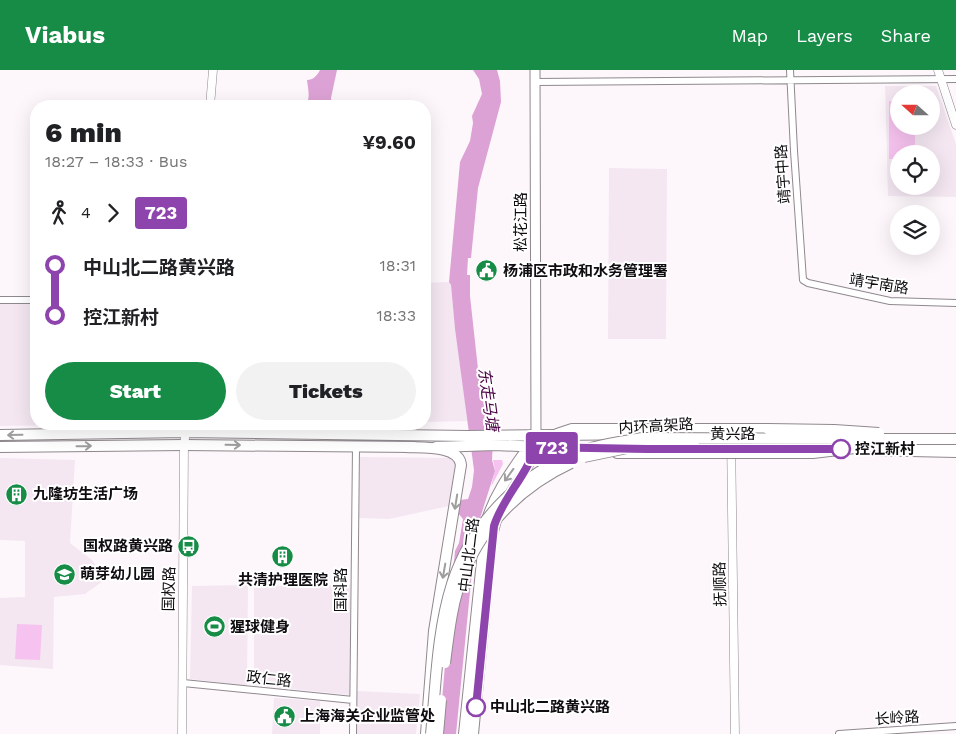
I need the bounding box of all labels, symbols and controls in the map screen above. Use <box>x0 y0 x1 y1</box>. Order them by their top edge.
text: Viabus <box>25 21 105 49</box>
text: Map <box>731 25 768 46</box>
text: Layers <box>796 25 853 46</box>
text: Share <box>881 25 931 46</box>
north arrow <box>890 85 940 135</box>
map controls <box>890 85 940 255</box>
text: 6 min <box>45 116 122 149</box>
text: ¥9.60 <box>362 131 416 154</box>
street label: 靖宇中路 <box>772 143 794 205</box>
button: locate <box>890 145 940 195</box>
text: 18:27 – 18:33 · Bus <box>45 152 187 171</box>
street label: 松花江路 <box>512 192 530 252</box>
icon: walk <box>45 199 73 227</box>
icon: forward <box>99 199 127 227</box>
text: 723 <box>145 202 177 223</box>
text: 4 <box>81 203 91 222</box>
button: layers <box>890 205 940 255</box>
text: 中山北二路黄兴路 <box>83 256 235 279</box>
text: 18:31 <box>380 256 416 275</box>
public building icon: 杨浦区市政和水务管理署 <box>475 259 499 283</box>
place label: 杨浦区市政和水务管理署 <box>503 262 668 280</box>
street label: 靖宇南路 <box>848 270 910 298</box>
text: 控江新村 <box>83 306 159 329</box>
text: 18:33 <box>377 306 416 325</box>
button: Start <box>45 362 226 420</box>
button: Tickets <box>236 362 416 420</box>
water label: 东走马塘 <box>475 366 503 435</box>
street label: 内环高架路 <box>618 415 694 437</box>
street label: 黄兴路 <box>710 425 756 443</box>
one-way arrow <box>7 430 24 440</box>
line badge: 723 <box>523 432 581 464</box>
text: 723 <box>536 437 568 458</box>
marker: 控江新村 <box>831 439 851 459</box>
one-way arrow <box>224 440 241 450</box>
place label: 控江新村 <box>855 440 915 458</box>
one-way arrow <box>75 441 91 451</box>
one-way arrow <box>504 468 514 482</box>
building icon: 九隆坊生活广场 <box>5 482 29 506</box>
place label: 九隆坊生活广场 <box>33 485 138 503</box>
one-way arrow <box>450 493 460 509</box>
street label: 中山北二路 <box>455 517 483 593</box>
bus stop icon: 国权路黄兴路 <box>177 534 201 558</box>
place label: 国权路黄兴路 <box>83 537 173 555</box>
building icon: 共清护理医院 <box>271 545 295 569</box>
street label: 抚顺路 <box>711 561 729 607</box>
school or university icon: 萌芽幼儿园 <box>52 562 76 586</box>
one-way arrow <box>438 563 448 579</box>
place label: 萌芽幼儿园 <box>80 565 155 583</box>
street label: 国权路 <box>160 566 178 612</box>
street label: 国科路 <box>332 567 350 613</box>
place label: 共清护理医院 <box>238 571 328 589</box>
sports icon: 猩球健身 <box>202 615 226 639</box>
place label: 猩球健身 <box>230 618 290 636</box>
street label: 政仁路 <box>246 668 292 690</box>
marker: 中山北二路黄兴路 <box>466 697 486 717</box>
place label: 中山北二路黄兴路 <box>490 698 610 716</box>
public building icon: 上海海关企业监管处 <box>272 704 296 728</box>
place label: 上海海关企业监管处 <box>300 707 435 725</box>
street label: 长岭路 <box>874 707 920 729</box>

